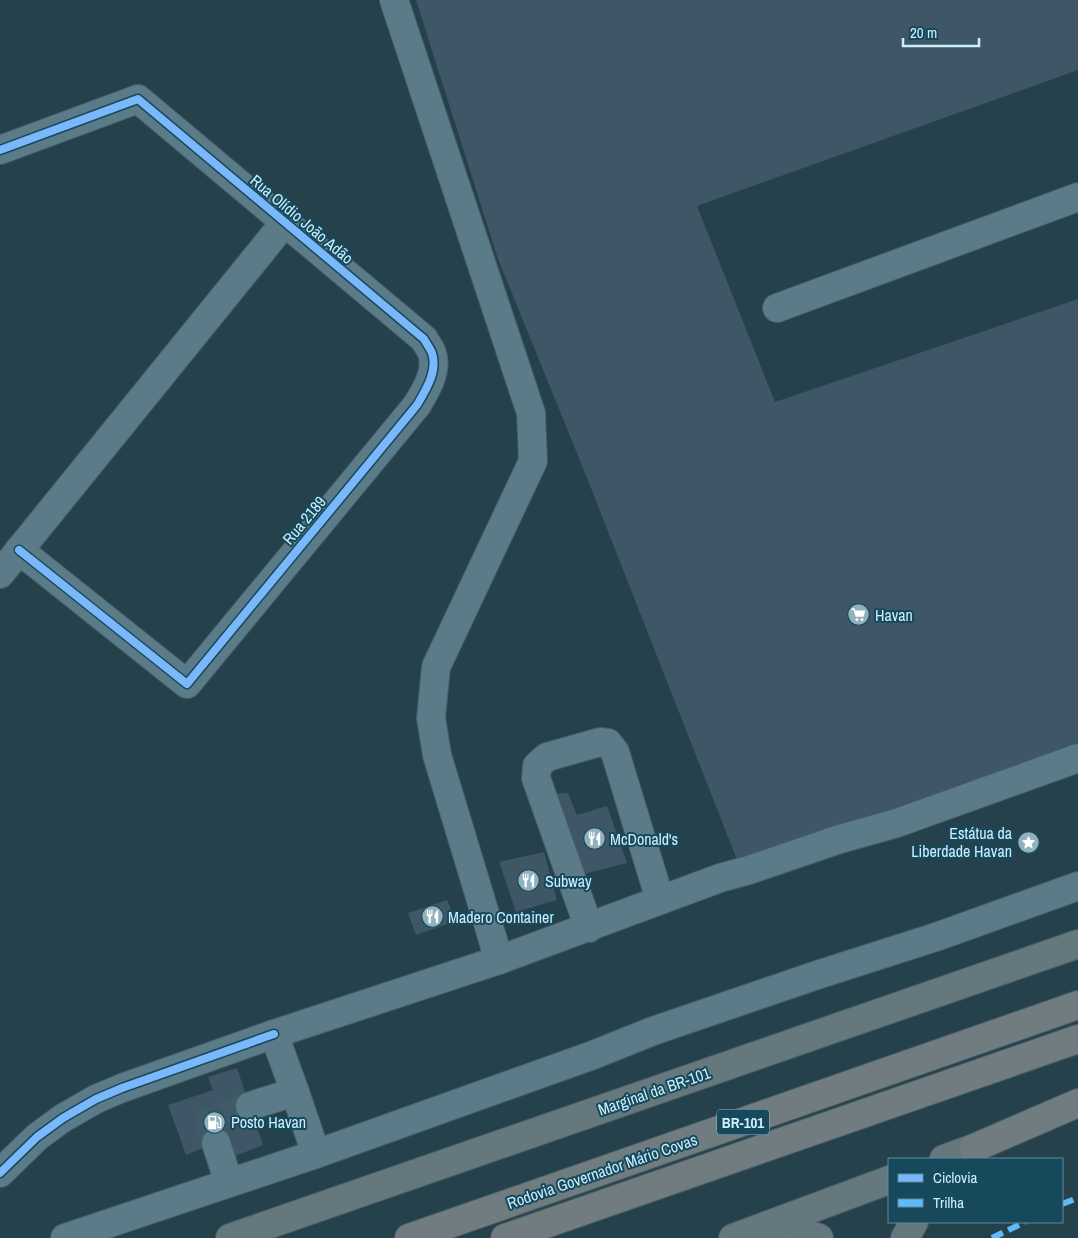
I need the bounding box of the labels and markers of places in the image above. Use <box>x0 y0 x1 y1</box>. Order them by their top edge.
supermarket icon: Havan <box>847 603 871 627</box>
place label: Havan <box>875 604 913 626</box>
place label: Estátua da Liberdade Havan <box>911 822 1013 862</box>
restaurant icon: McDonald's <box>582 827 606 851</box>
place label: McDonald's <box>610 828 678 850</box>
place icon: Estátua da Liberdade Havan <box>1016 830 1040 854</box>
restaurant icon: Subway <box>517 869 541 893</box>
place label: Subway <box>545 870 592 892</box>
restaurant icon: Madero Container <box>420 905 444 929</box>
place label: Madero Container <box>448 906 554 928</box>
fuel station icon: Posto Havan <box>203 1110 227 1134</box>
place label: Posto Havan <box>231 1111 306 1133</box>

